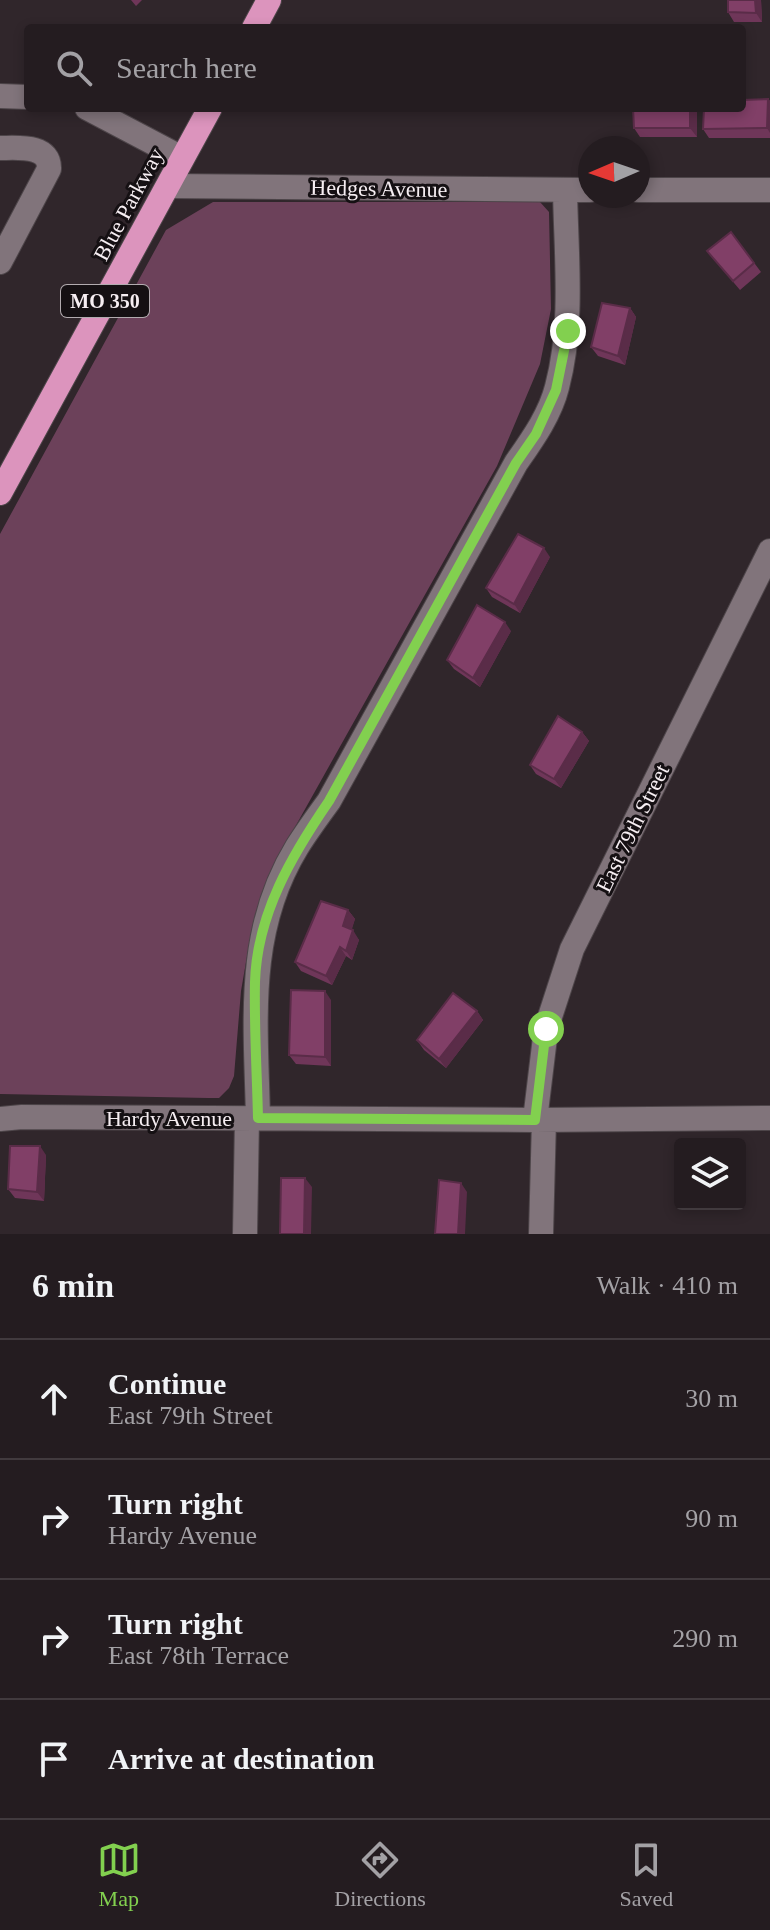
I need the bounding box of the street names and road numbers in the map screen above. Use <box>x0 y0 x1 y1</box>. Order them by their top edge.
street label: Blue Parkway <box>88 144 169 265</box>
street label: Hedges Avenue <box>310 175 448 202</box>
road number: MO 350 <box>61 285 149 317</box>
street label: East 79th Street <box>591 760 674 896</box>
street label: Hardy Avenue <box>106 1106 232 1131</box>

